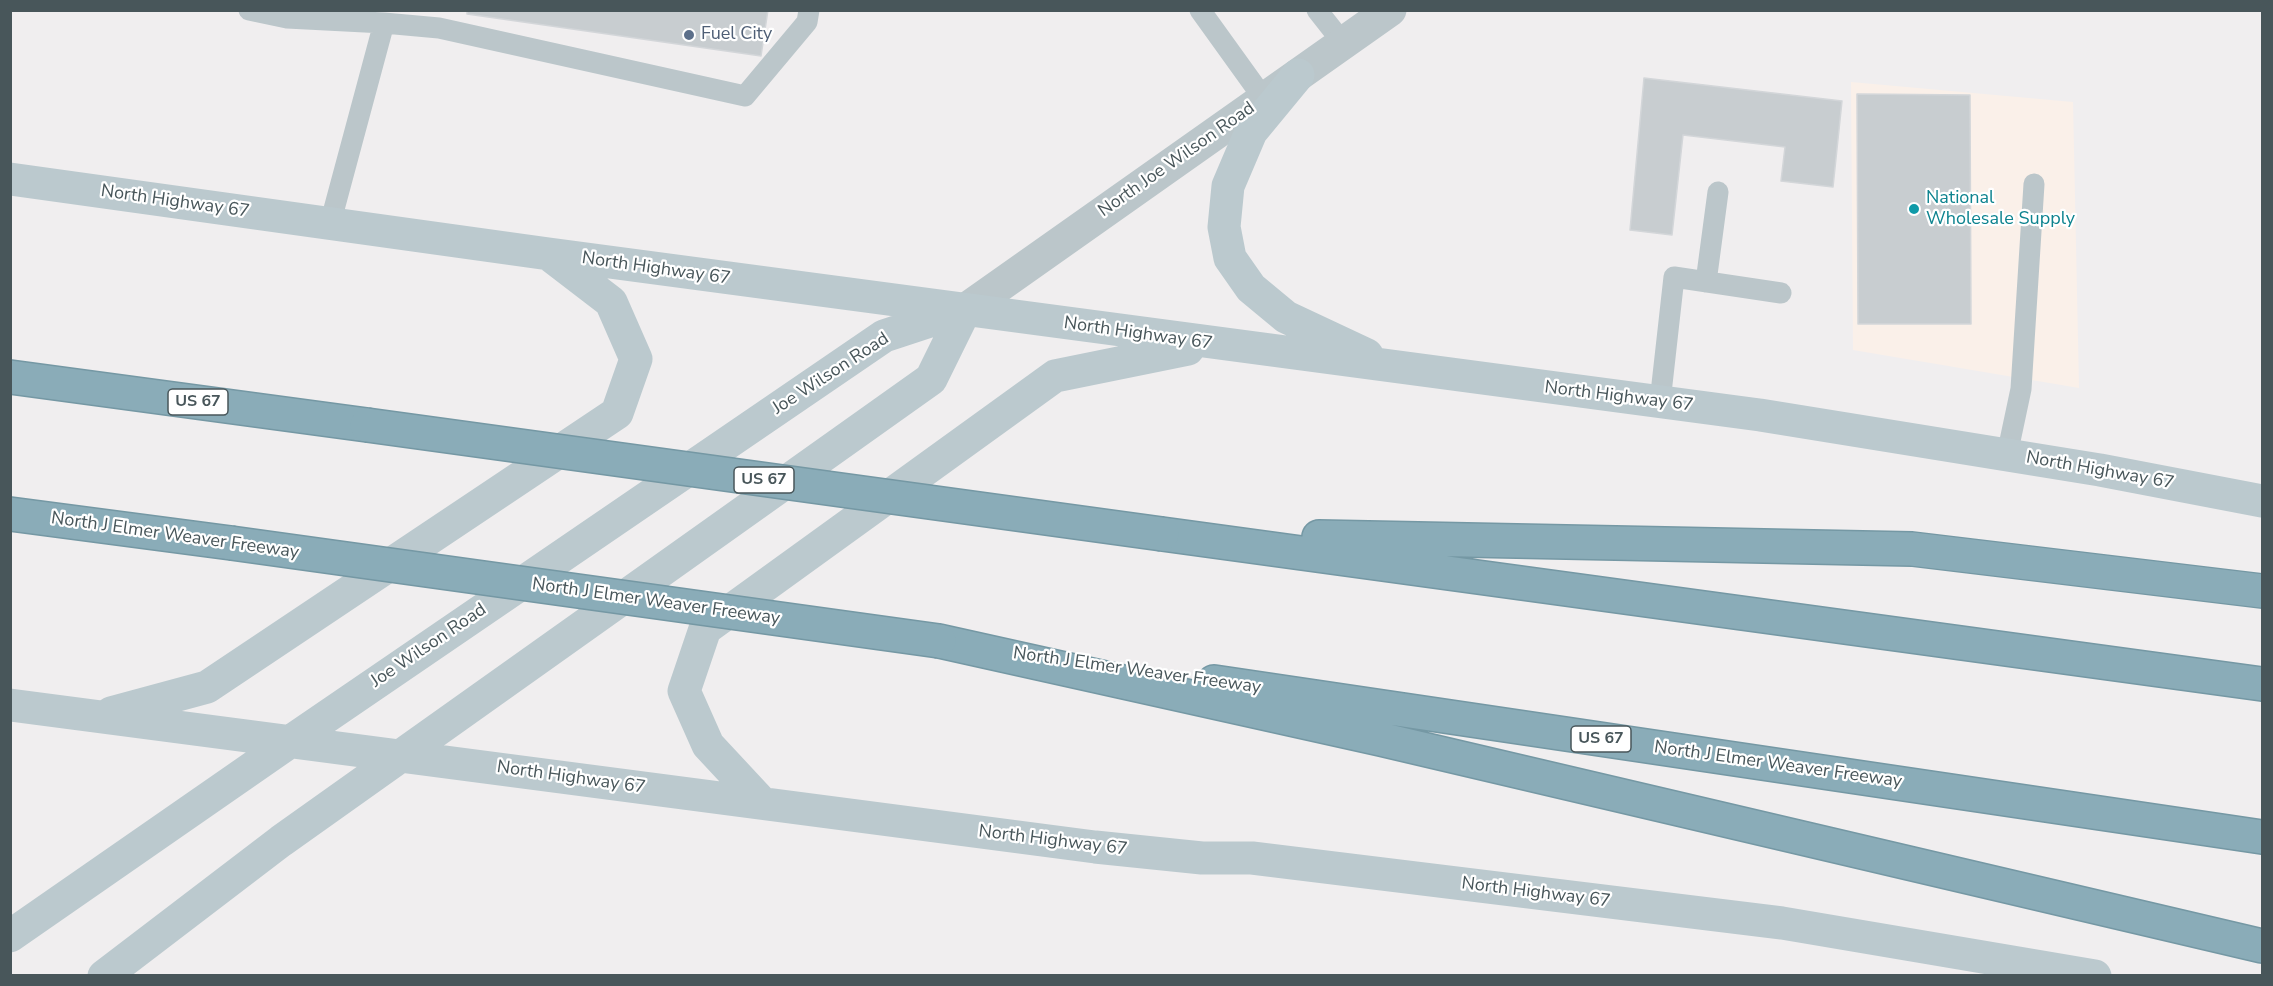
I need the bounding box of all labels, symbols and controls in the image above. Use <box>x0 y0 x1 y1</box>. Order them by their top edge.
place label: Fuel City <box>701 24 772 46</box>
marker: Fuel City <box>682 28 696 42</box>
street label: North Joe Wilson Road <box>1095 98 1259 222</box>
street label: North Highway 67 <box>99 181 251 223</box>
place label: National Wholesale Supply <box>1926 188 2075 230</box>
marker: National Wholesale Supply <box>1907 202 1921 216</box>
street label: North Highway 67 <box>580 248 732 290</box>
street label: North Highway 67 <box>1062 313 1214 355</box>
street label: Joe Wilson Road <box>769 328 893 420</box>
street label: North Highway 67 <box>1543 377 1695 417</box>
road number: US 67 <box>168 389 228 415</box>
street label: North Highway 67 <box>2024 447 2176 495</box>
road number: US 67 <box>734 467 794 493</box>
street label: North J Elmer Weaver Freeway <box>50 508 300 564</box>
street label: North J Elmer Weaver Freeway <box>531 574 781 630</box>
street label: Joe Wilson Road <box>367 599 491 693</box>
street label: North J Elmer Weaver Freeway <box>1012 643 1262 699</box>
road number: US 67 <box>1571 726 1631 752</box>
street label: North J Elmer Weaver Freeway <box>1653 737 1903 793</box>
street label: North Highway 67 <box>495 757 647 799</box>
street label: North Highway 67 <box>977 821 1129 861</box>
street label: North Highway 67 <box>1460 873 1612 913</box>

